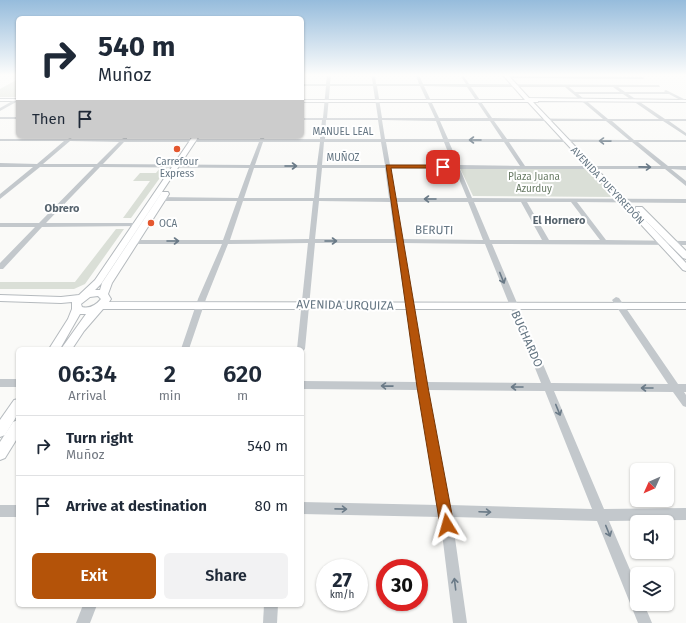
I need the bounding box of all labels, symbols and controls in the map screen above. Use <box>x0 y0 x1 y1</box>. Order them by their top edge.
text: 540 m <box>98 30 176 63</box>
icon: right <box>32 32 84 84</box>
text: Muñoz <box>98 64 151 86</box>
icon: arrive <box>74 108 96 130</box>
text: Then <box>32 110 66 128</box>
street label: MANUEL LEAL <box>313 126 374 138</box>
one-way arrow <box>469 136 482 144</box>
one-way arrow <box>599 137 612 145</box>
street label: AVENIDA PUEYRREDÓN <box>568 143 648 227</box>
marker: Carrefour Express <box>172 144 182 154</box>
pin <box>426 150 460 184</box>
street label: MUÑOZ <box>326 151 360 164</box>
place label: Carrefour Express <box>156 156 198 180</box>
icon: arrive <box>432 156 454 178</box>
one-way arrow <box>284 162 297 170</box>
one-way arrow <box>638 163 651 171</box>
park label: Plaza Juana Azurduy <box>508 171 560 195</box>
one-way arrow <box>424 195 437 203</box>
district label: Obrero <box>45 202 80 215</box>
district label: El Hornero <box>533 214 586 227</box>
marker: OCA <box>146 218 156 228</box>
place label: OCA <box>159 218 178 230</box>
street label: BERUTI <box>415 223 453 237</box>
one-way arrow <box>166 237 179 245</box>
one-way arrow <box>324 237 337 245</box>
one-way arrow <box>498 272 506 284</box>
street label: AVENIDA URQUIZA <box>296 297 394 313</box>
street label: BUCHARDO <box>508 309 546 369</box>
text: 06:34 <box>58 360 117 388</box>
text: 2 <box>164 360 176 388</box>
text: 620 <box>223 360 262 388</box>
one-way arrow <box>381 382 394 390</box>
one-way arrow <box>511 383 524 391</box>
one-way arrow <box>641 384 654 392</box>
text: Arrival <box>68 388 106 403</box>
text: min <box>159 388 181 403</box>
text: m <box>237 388 248 403</box>
one-way arrow <box>555 404 563 416</box>
text: Turn right <box>66 429 133 447</box>
icon: right <box>32 435 54 457</box>
text: 540 m <box>247 437 288 455</box>
text: Muñoz <box>66 447 104 462</box>
north arrow <box>630 463 674 507</box>
map controls <box>630 463 674 611</box>
icon: arrive <box>32 495 54 517</box>
text: Arrive at destination <box>66 497 207 515</box>
text: 80 m <box>255 497 288 515</box>
position arrow <box>426 504 468 546</box>
one-way arrow <box>334 505 347 512</box>
one-way arrow <box>478 509 491 516</box>
button: sound <box>630 515 674 559</box>
one-way arrow <box>604 524 612 536</box>
button: Exit <box>32 553 156 599</box>
button: Share <box>164 553 288 599</box>
speed limit sign: 30 <box>376 559 428 611</box>
button: layers <box>630 567 674 611</box>
text: 27 <box>332 568 352 592</box>
one-way arrow <box>451 578 459 591</box>
text: km/h <box>330 589 354 601</box>

